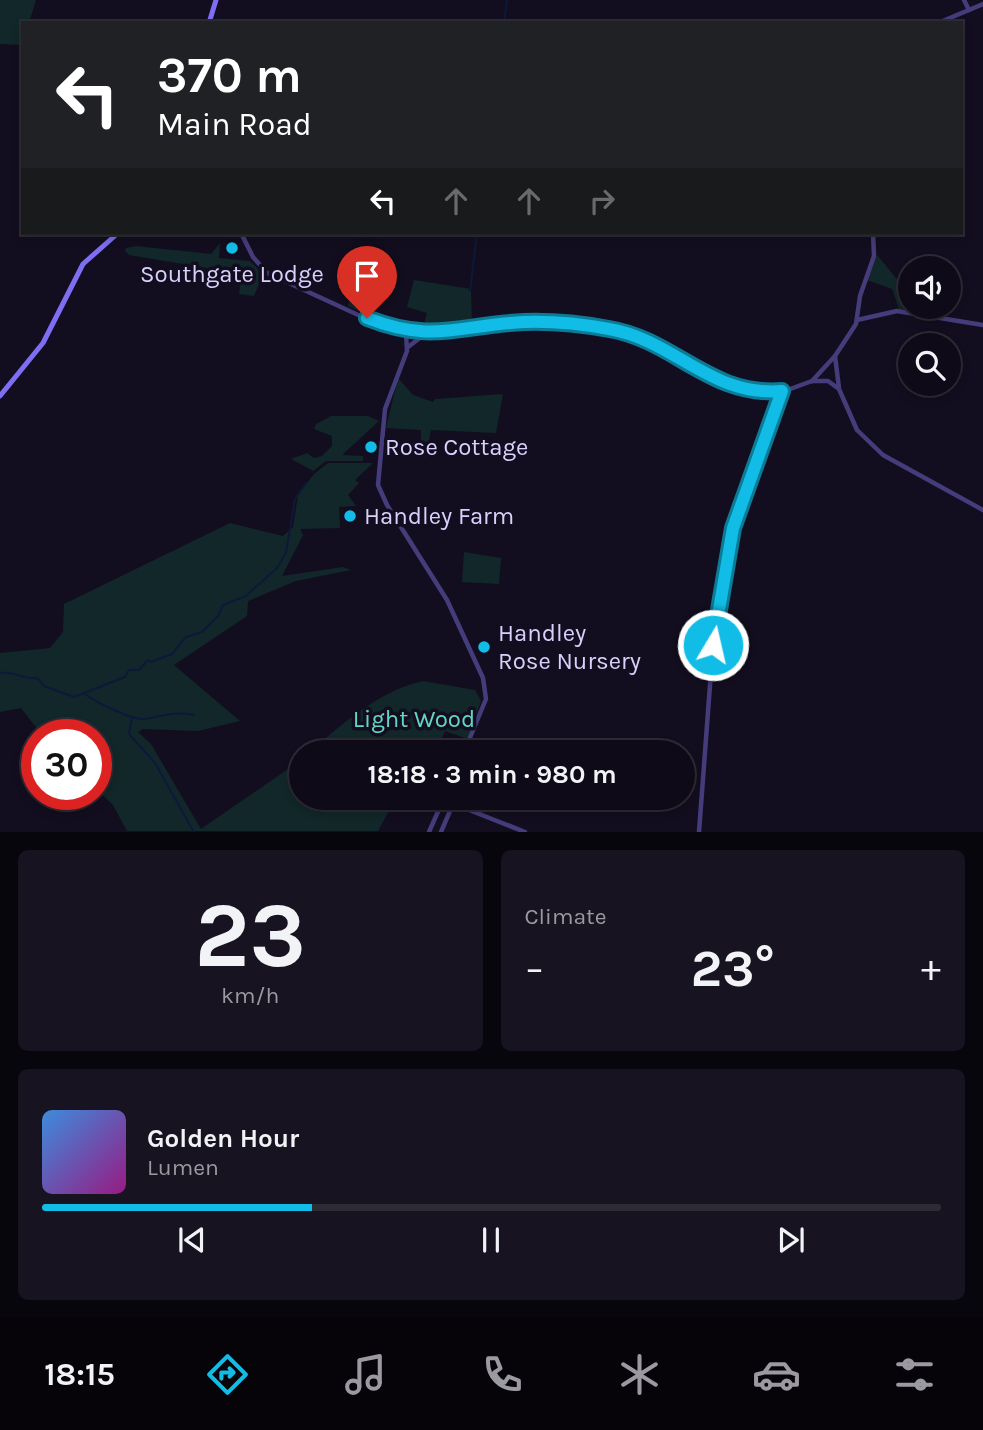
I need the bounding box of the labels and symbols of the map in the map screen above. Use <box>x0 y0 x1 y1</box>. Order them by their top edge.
marker: Southgate Lodge <box>224 240 240 256</box>
pin <box>337 246 397 318</box>
place label: Southgate Lodge <box>140 260 324 288</box>
place label: Rose Cottage <box>385 433 528 461</box>
marker: Rose Cottage <box>363 439 379 455</box>
place label: Handley Farm <box>364 502 514 530</box>
marker: Handley Farm <box>342 508 358 524</box>
position arrow <box>676 608 750 682</box>
place label: Handley Rose Nursery <box>498 619 641 675</box>
marker: Handley Rose Nursery <box>476 639 492 655</box>
park label: Light Wood <box>353 705 475 733</box>
speed limit sign: 30 <box>21 719 112 810</box>

